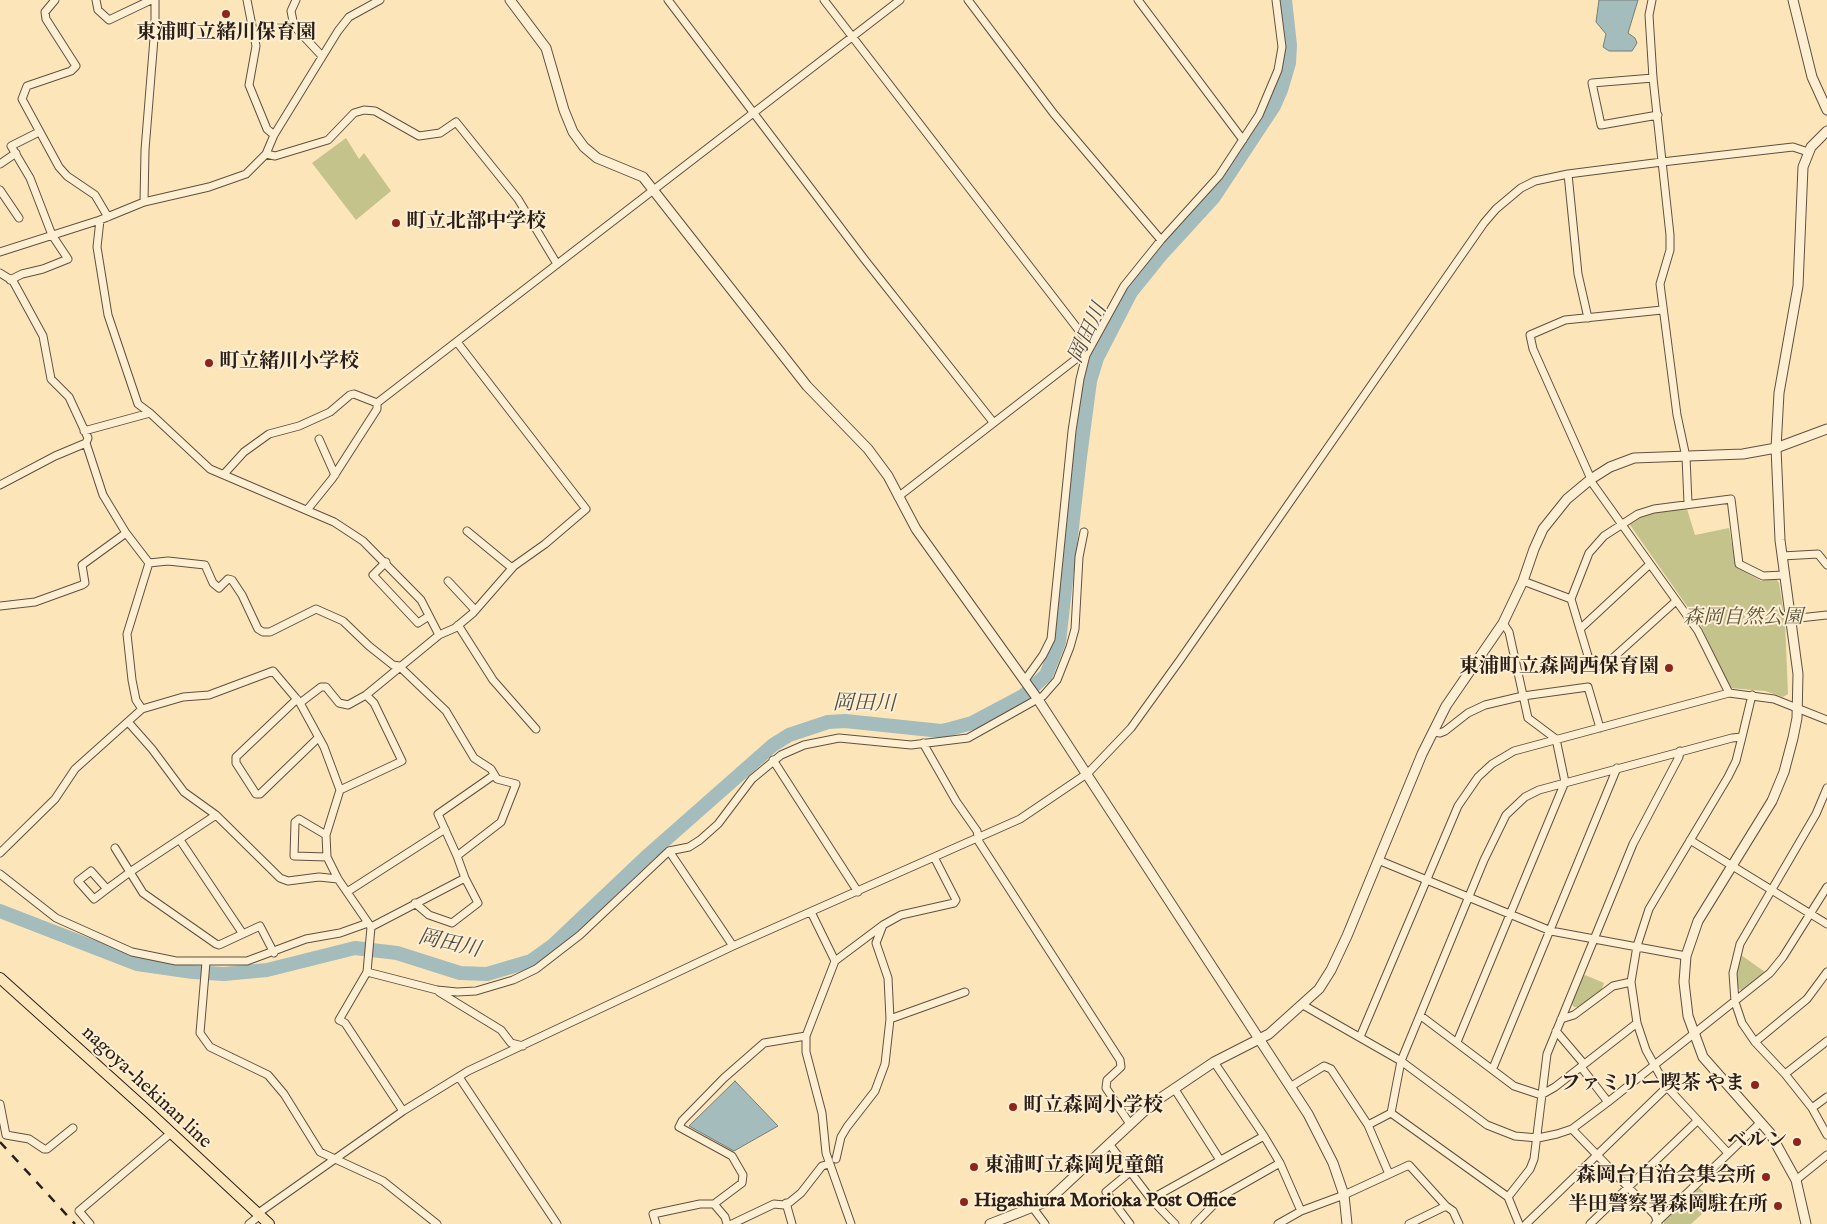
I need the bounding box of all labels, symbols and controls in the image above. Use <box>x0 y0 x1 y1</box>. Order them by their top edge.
marker: 東浦町立緒川保育園 <box>220 8 232 20</box>
place label: 東浦町立緒川保育園 <box>136 22 316 46</box>
place label: 町立北部中学校 <box>406 211 546 235</box>
marker: 町立北部中学校 <box>390 217 402 229</box>
water label: 岡田川 <box>1064 300 1114 368</box>
place label: 町立緒川小学校 <box>219 351 359 375</box>
marker: 町立緒川小学校 <box>203 357 215 369</box>
park label: 森岡自然公園 <box>1683 607 1803 631</box>
place label: 東浦町立森岡西保育園 <box>1459 656 1659 680</box>
marker: 東浦町立森岡西保育園 <box>1663 662 1675 674</box>
water label: 岡田川 <box>832 692 896 718</box>
water label: 岡田川 <box>415 926 483 964</box>
street label: nagoya-hekinan line <box>76 1022 216 1154</box>
place label: ファミリー喫茶 やま <box>1561 1073 1745 1097</box>
marker: ファミリー喫茶 やま <box>1749 1079 1761 1091</box>
place label: 町立森岡小学校 <box>1023 1095 1163 1119</box>
marker: 町立森岡小学校 <box>1007 1101 1019 1113</box>
place label: ベルン <box>1727 1130 1787 1154</box>
marker: ベルン <box>1791 1136 1803 1148</box>
place label: 東浦町立森岡児童館 <box>984 1155 1164 1179</box>
marker: 東浦町立森岡児童館 <box>968 1161 980 1173</box>
place label: 森岡台自治会集会所 <box>1576 1165 1756 1189</box>
marker: 森岡台自治会集会所 <box>1760 1171 1772 1183</box>
place label: Higashiura Morioka Post Office <box>974 1190 1236 1214</box>
place label: 半田警察署森岡駐在所 <box>1568 1194 1768 1218</box>
marker: Higashiura Morioka Post Office <box>958 1196 970 1208</box>
marker: 半田警察署森岡駐在所 <box>1772 1200 1784 1212</box>

